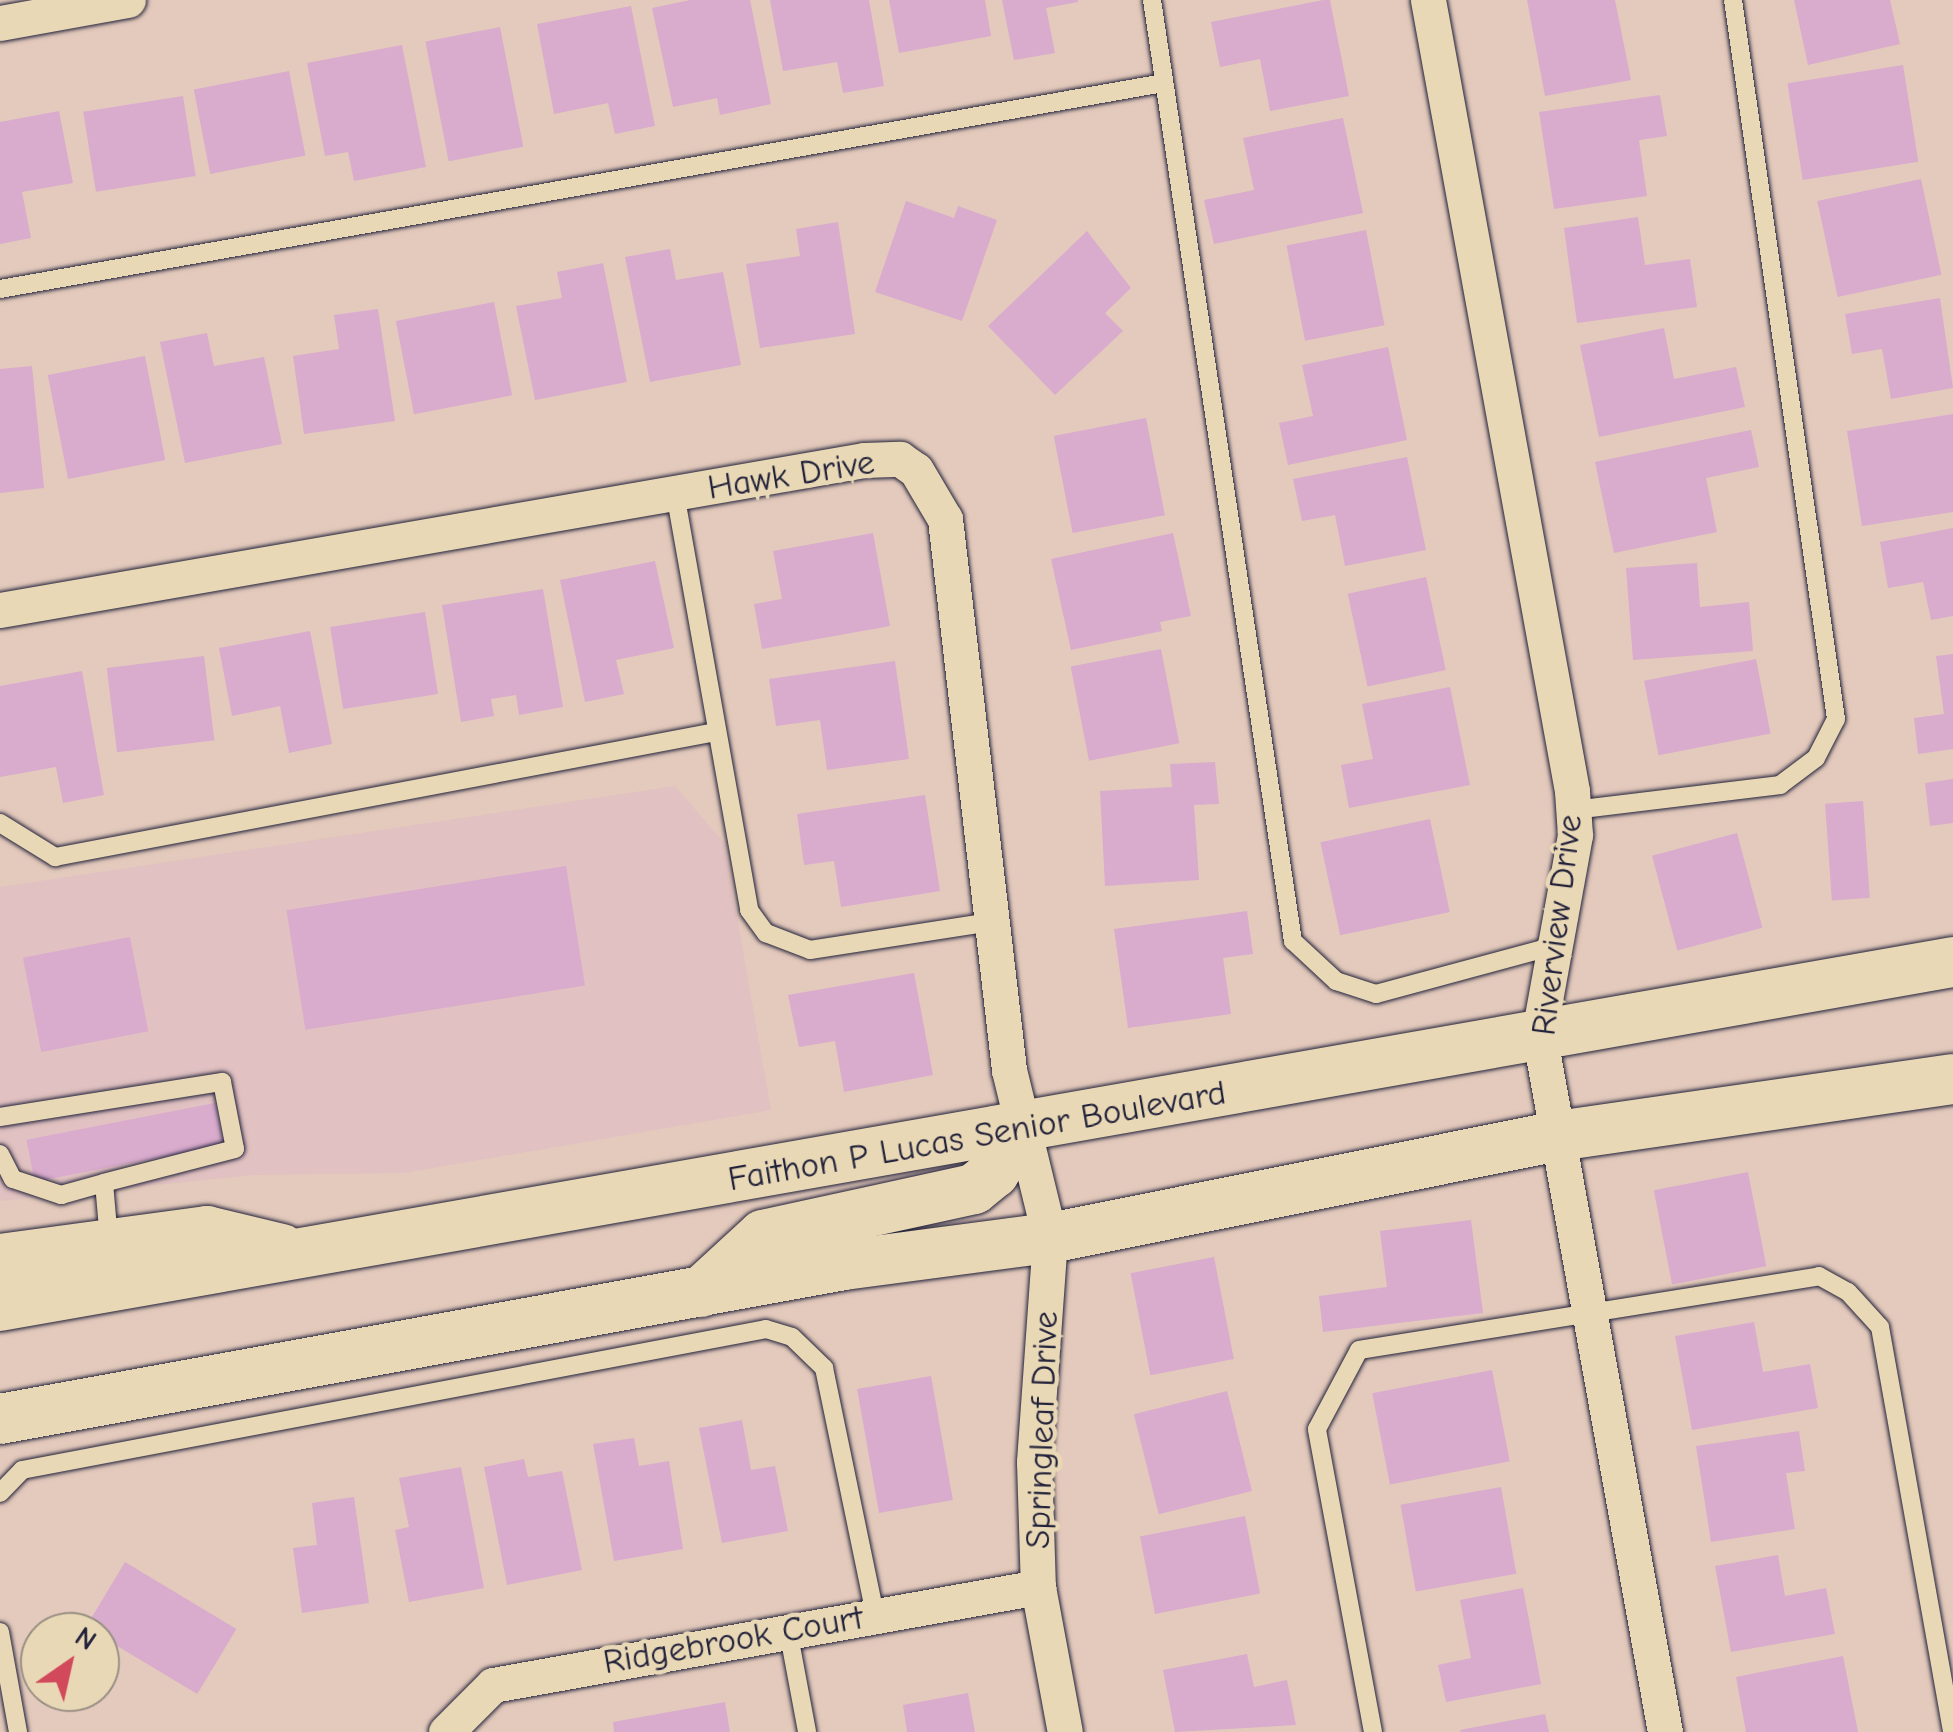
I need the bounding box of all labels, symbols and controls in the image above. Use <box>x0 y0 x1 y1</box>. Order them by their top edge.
street label: Hawk Drive <box>705 441 877 509</box>
street label: Riverview Drive <box>1523 812 1591 1038</box>
street label: Faithon P Lucas Senior Boulevard <box>725 1071 1229 1201</box>
street label: Springleaf Drive <box>1017 1310 1067 1550</box>
street label: Ridgebrook Court <box>600 1596 866 1684</box>
north arrow <box>20 1612 120 1712</box>
text: N <box>69 1620 102 1657</box>

